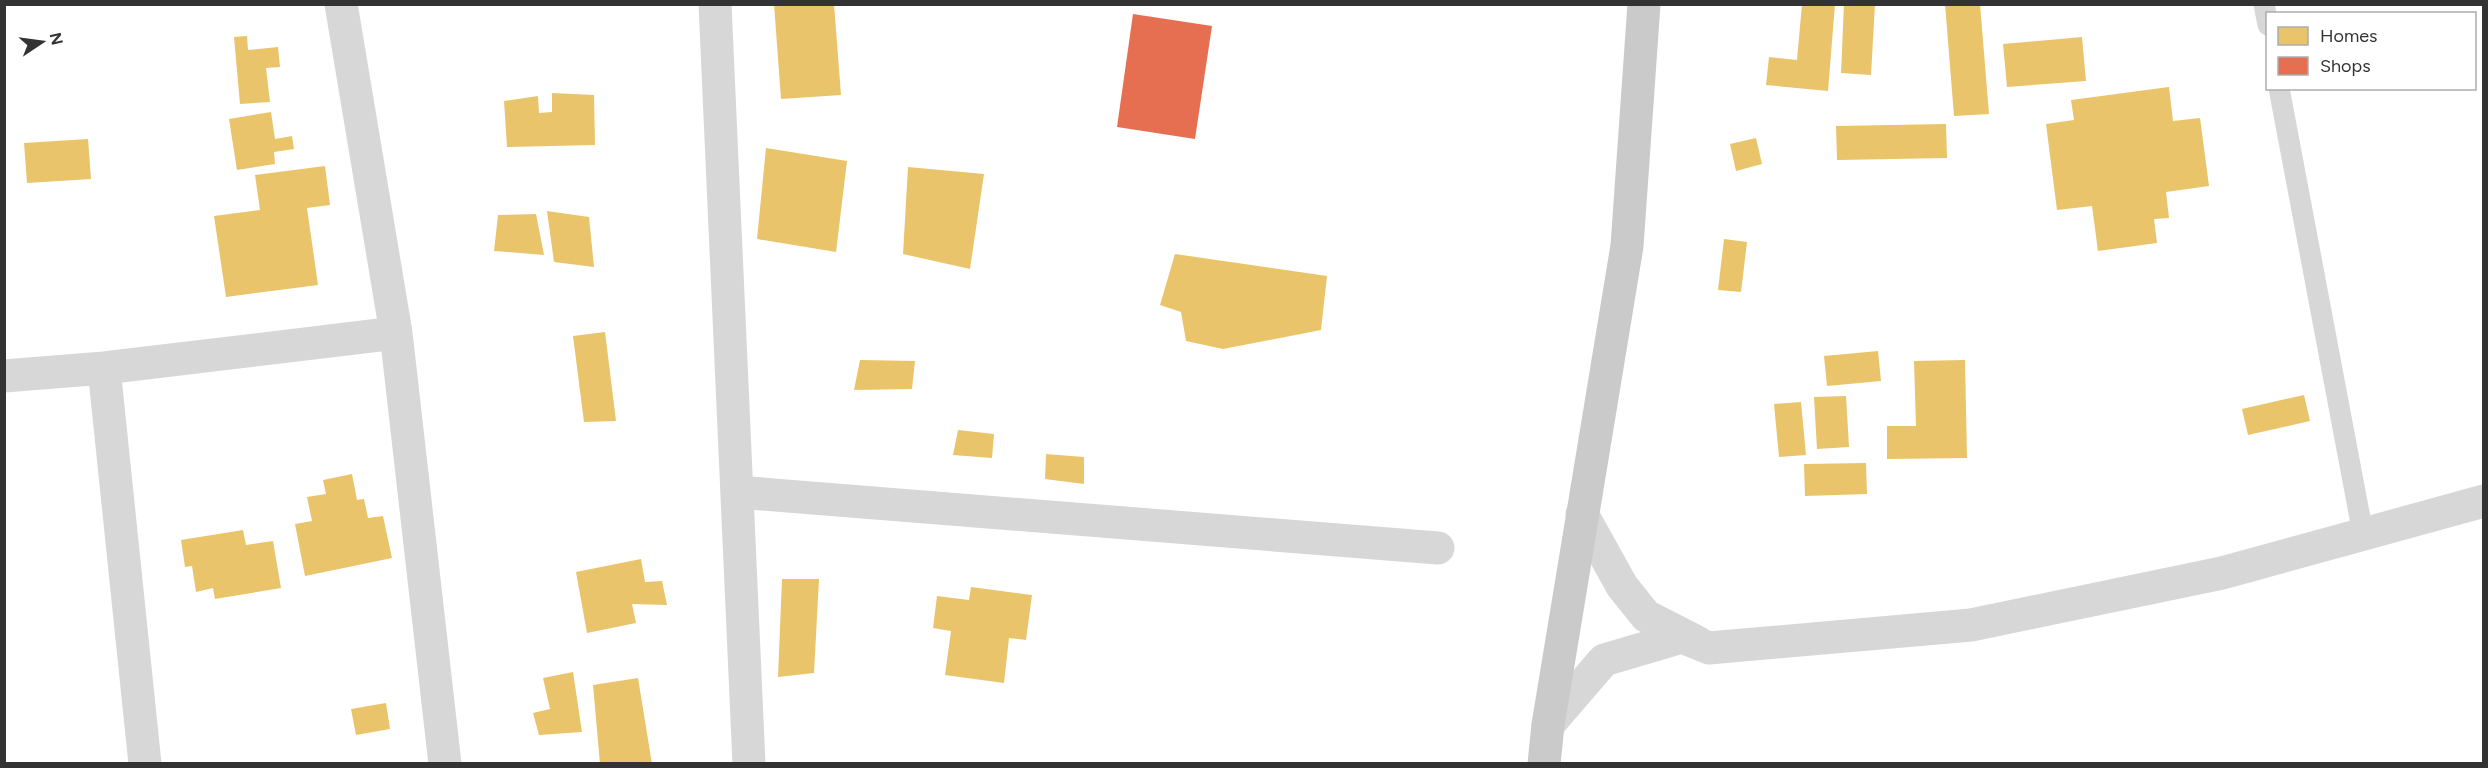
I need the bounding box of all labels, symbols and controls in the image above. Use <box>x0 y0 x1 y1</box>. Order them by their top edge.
north arrow <box>12 12 72 72</box>
legend <box>2266 12 2476 90</box>
text: Homes <box>2320 25 2378 47</box>
text: N <box>45 31 67 47</box>
text: Shops <box>2320 55 2371 77</box>

